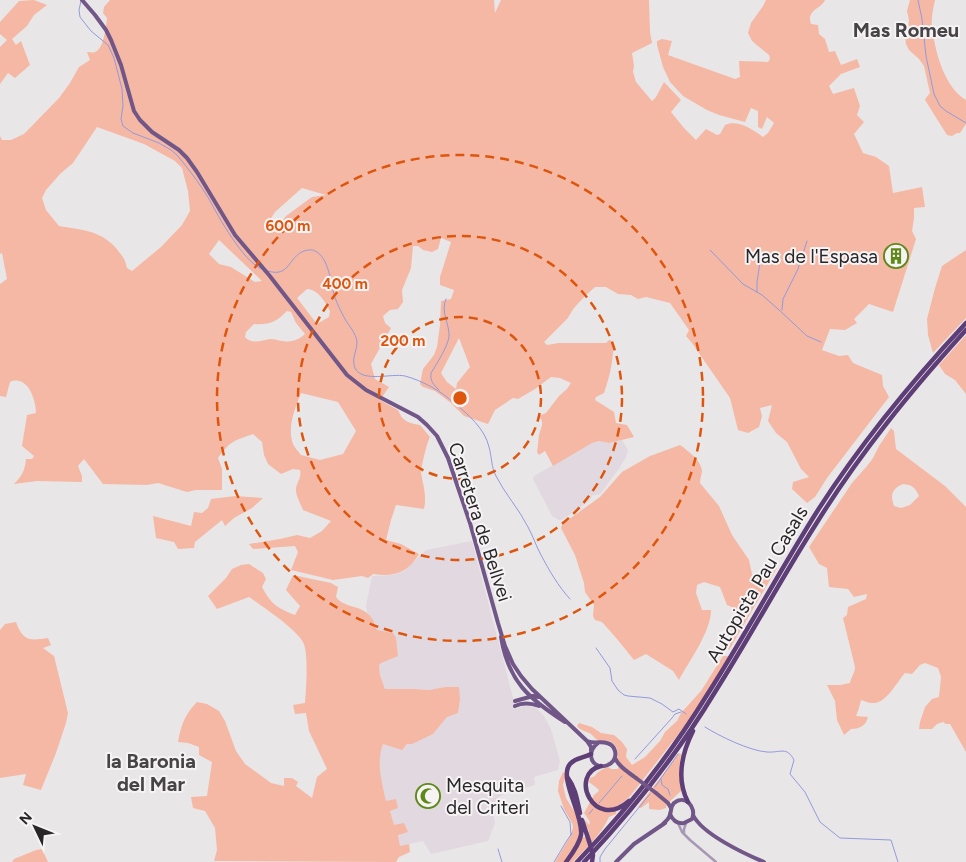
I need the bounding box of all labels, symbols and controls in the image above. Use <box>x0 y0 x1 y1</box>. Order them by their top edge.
district label: Mas Romeu <box>853 18 959 42</box>
text: 600 m <box>266 217 310 235</box>
building icon: Mas de l'Espasa <box>883 243 909 269</box>
place label: Mas de l'Espasa <box>745 245 878 268</box>
text: 400 m <box>322 275 368 293</box>
text: 200 m <box>381 332 425 350</box>
centre of rings <box>451 389 469 407</box>
street label: Carretera de Bellvei <box>443 440 517 604</box>
street label: Autopista Pau Casals <box>701 502 813 666</box>
district label: la Baronia del Mar <box>106 749 196 796</box>
place label: Mesquita del Criteri <box>446 774 529 819</box>
mosque icon: Mesquita del Criteri <box>415 783 441 809</box>
north arrow <box>10 802 60 852</box>
text: N <box>16 809 36 828</box>

